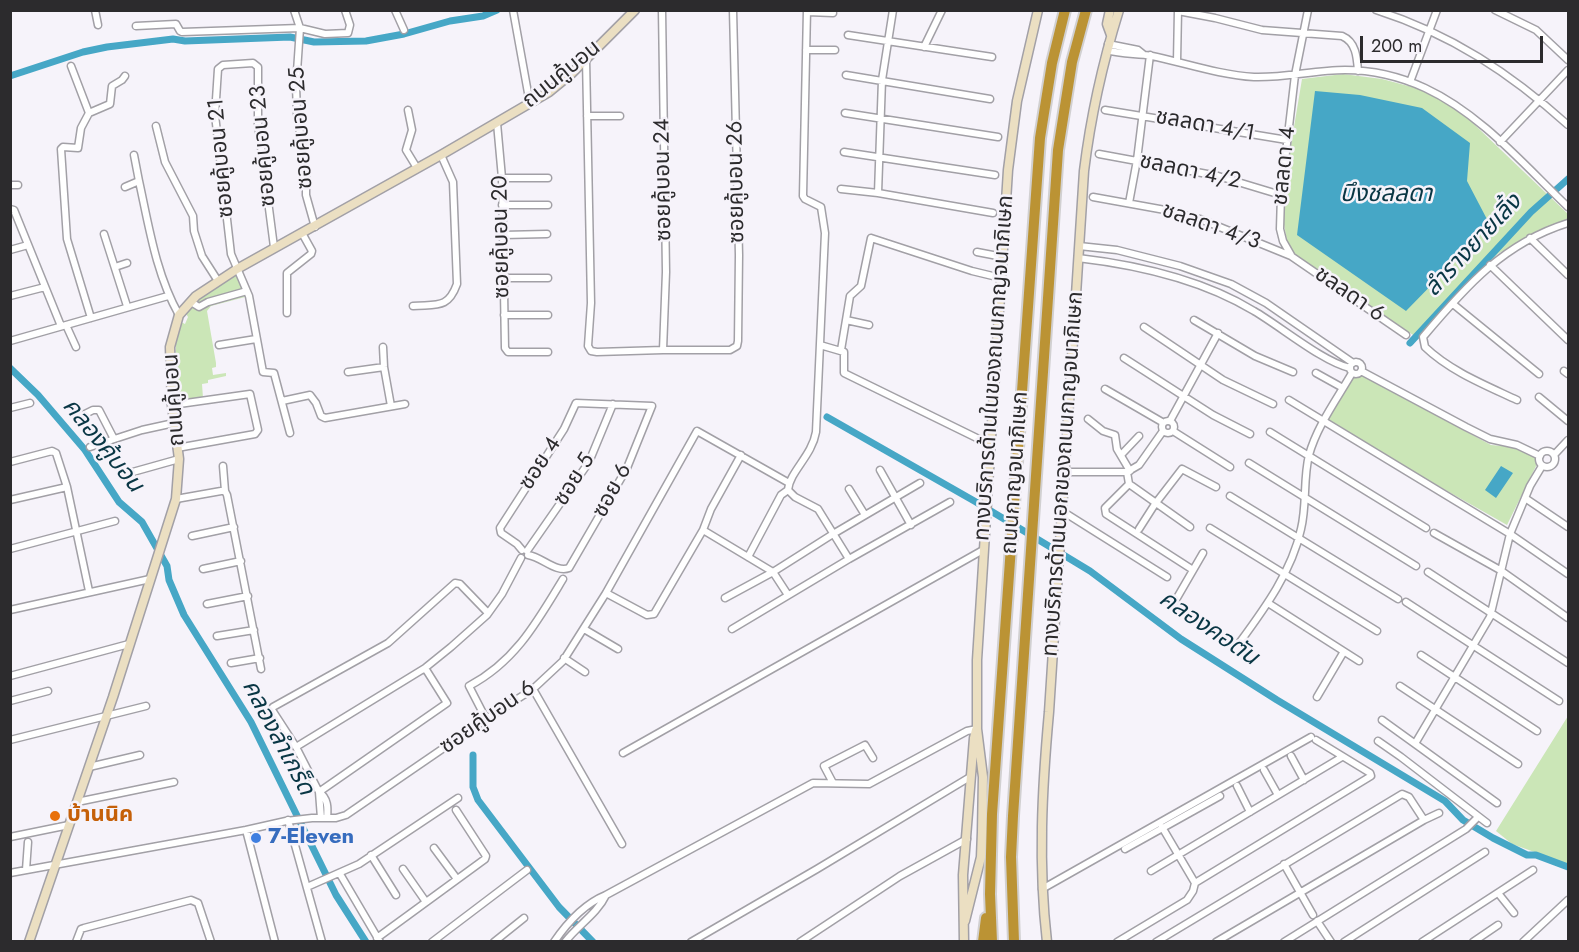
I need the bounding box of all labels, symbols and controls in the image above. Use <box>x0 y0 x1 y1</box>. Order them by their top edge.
scale bar <box>1363 24 1546 62</box>
text: 200 m <box>1371 33 1422 59</box>
street label: ถนนคู้บอน <box>518 35 606 115</box>
street label: ซอยคู้บอน 25 <box>285 66 319 190</box>
street label: ซอยคู้บอน 23 <box>246 84 282 208</box>
street label: ซอยคู้บอน 21 <box>204 97 240 219</box>
street label: ชลลดา 4/1 <box>1153 104 1257 148</box>
street label: ซอยคู้บอน 24 <box>650 118 678 242</box>
street label: ซอยคู้บอน 26 <box>723 120 751 244</box>
street label: ชลลดา 4 <box>1268 125 1302 207</box>
street label: ชลลดา 4/2 <box>1137 148 1243 196</box>
street label: ซอยคู้บอน 20 <box>488 175 516 299</box>
water label: บึงชลลดา <box>1340 181 1432 209</box>
water label: ลำรางยายเลิ้ง <box>1419 189 1529 303</box>
street label: ทางบริการด้านในของถนนกาญจนาภิเษก <box>970 194 1020 542</box>
street label: ชลลดา 4/3 <box>1158 198 1264 256</box>
street label: ชลลดา 6 <box>1309 262 1389 328</box>
street label: ทางบริการด้านนอกของถนนกาญจนาภิเษก <box>1038 290 1090 658</box>
street label: ถนนคู้บอน <box>159 353 191 447</box>
street label: ถนนกาญจนาภิเษก <box>997 391 1035 555</box>
water label: คลองคู้บอน <box>55 393 149 499</box>
street label: ซอย 4 <box>514 433 568 495</box>
street label: ซอย 5 <box>549 449 601 511</box>
street label: ซอย 6 <box>588 460 638 522</box>
water label: คลองคอตัน <box>1153 585 1263 673</box>
water label: คลองลำเกร็ด <box>235 675 319 801</box>
street label: ซอยคู้บอน 6 <box>435 676 541 760</box>
place label: บ้านนิค <box>67 803 133 829</box>
marker: บ้านนิค <box>48 809 62 823</box>
place label: 7-Eleven <box>268 825 354 851</box>
marker: 7-Eleven <box>249 831 263 845</box>

